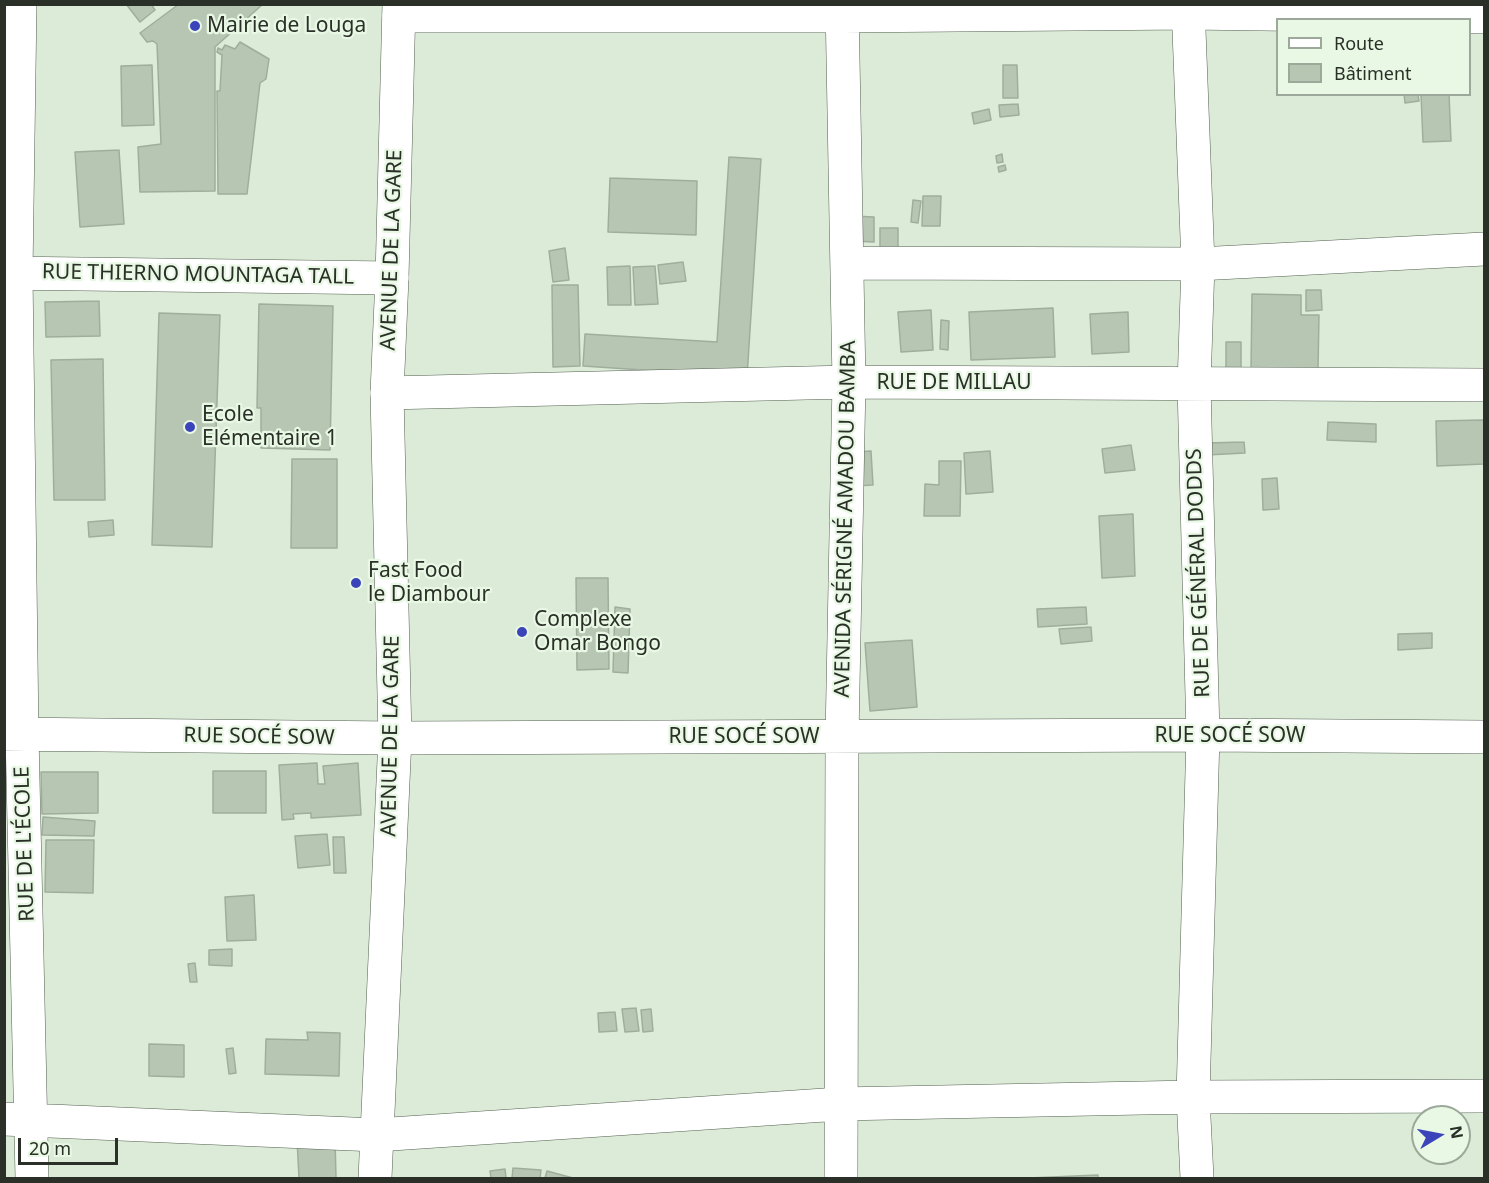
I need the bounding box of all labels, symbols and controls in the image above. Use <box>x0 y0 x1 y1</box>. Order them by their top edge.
place label: Mairie de Louga <box>207 13 366 39</box>
legend <box>1276 18 1471 96</box>
marker: Mairie de Louga <box>188 19 202 33</box>
text: Route <box>1334 31 1384 55</box>
text: Bâtiment <box>1334 61 1412 85</box>
street label: AVENUE DE LA GARE <box>376 149 408 351</box>
street label: RUE THIERNO MOUNTAGA TALL <box>42 260 354 290</box>
street label: AVENIDA SÉRIGNÉ AMADOU BAMBA <box>830 340 862 698</box>
street label: RUE DE MILLAU <box>877 370 1031 396</box>
place label: Ecole Elémentaire 1 <box>202 402 338 452</box>
marker: Ecole Elémentaire 1 <box>183 420 197 434</box>
street label: RUE DE GÉNÉRAL DODDS <box>1182 448 1216 698</box>
place label: Fast Food le Diambour <box>368 558 490 608</box>
marker: Fast Food le Diambour <box>349 576 363 590</box>
place label: Complexe Omar Bongo <box>534 607 661 657</box>
marker: Complexe Omar Bongo <box>515 625 529 639</box>
street label: AVENUE DE LA GARE <box>377 635 405 837</box>
street label: RUE SOCÉ SOW <box>183 723 335 751</box>
street label: RUE SOCÉ SOW <box>1154 723 1306 749</box>
street label: RUE SOCÉ SOW <box>668 724 820 750</box>
street label: RUE DE L'ÉCOLE <box>10 766 40 922</box>
north arrow <box>1411 1105 1471 1165</box>
text: N <box>1445 1124 1469 1141</box>
scale bar <box>21 1126 122 1164</box>
text: 20 m <box>29 1136 71 1160</box>

